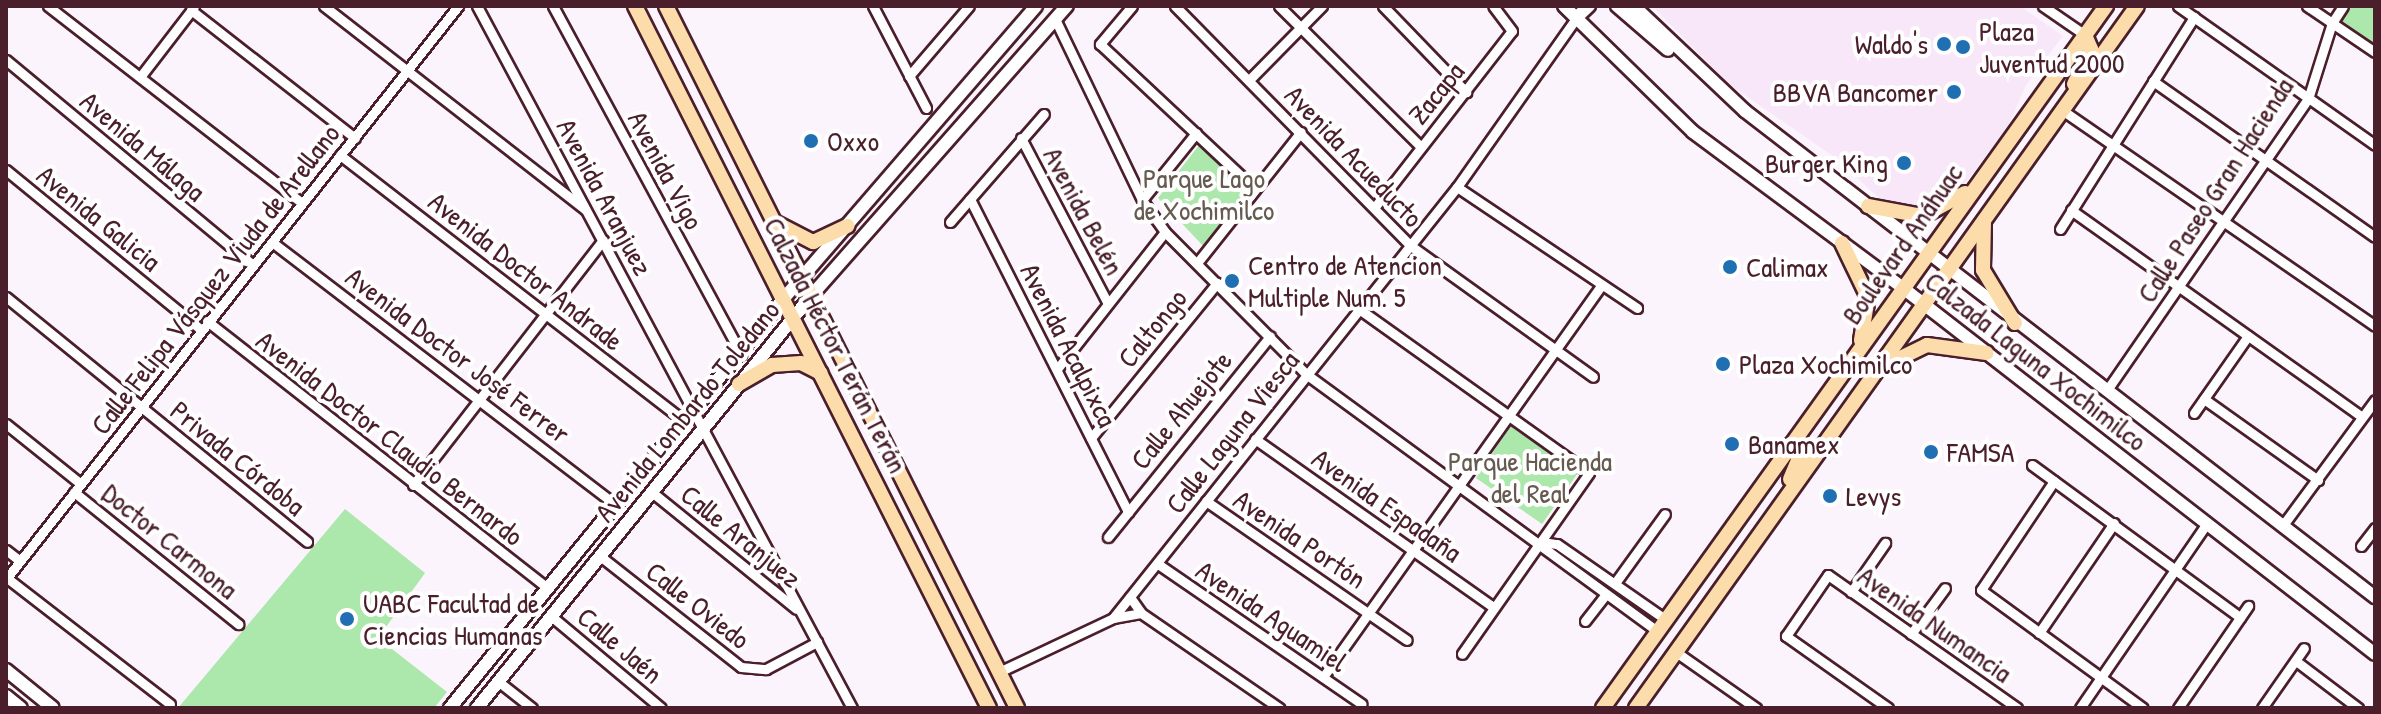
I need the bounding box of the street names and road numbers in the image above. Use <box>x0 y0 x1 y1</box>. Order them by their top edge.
street label: Zacapa <box>1401 55 1471 131</box>
street label: Calle Paseo Gran Hacienda <box>2130 71 2300 309</box>
street label: Avenida Acueducto <box>1278 78 1430 234</box>
street label: Avenida Málaga <box>74 84 212 208</box>
street label: Avenida Vigo <box>621 105 711 235</box>
street label: Avenida Aranjuez <box>550 113 660 281</box>
street label: Calle Felipa Vásquez Viuda de Arellano <box>83 117 347 441</box>
street label: Avenida Belén <box>1036 141 1132 281</box>
street label: Boulevard Anáhuac <box>1834 157 1970 331</box>
street label: Avenida Galicia <box>30 158 168 278</box>
street label: Avenida Doctor Andrade <box>422 185 630 357</box>
street label: Calzada Héctor Terán Terán <box>757 212 915 478</box>
street label: Avenida Acalpixca <box>1013 258 1125 432</box>
street label: Avenida Doctor José Ferrer <box>339 260 577 450</box>
street label: Calzada Laguna Xochimilco <box>1918 264 2154 458</box>
street label: Caltongo <box>1110 282 1194 374</box>
street label: Avenida Lombardo Toledano <box>587 294 787 528</box>
street label: Avenida Doctor Claudio Bernardo <box>250 323 530 553</box>
street label: Calle Ahuejote <box>1123 344 1239 476</box>
street label: Calle Laguna Viesca <box>1158 344 1306 520</box>
street label: Privada Córdoba <box>164 394 312 522</box>
street label: Avenida Espadaña <box>1306 441 1468 569</box>
street label: Doctor Carmona <box>95 476 245 606</box>
street label: Calle Aranjuez <box>674 477 808 595</box>
street label: Avenida Portón <box>1227 482 1373 596</box>
street label: Avenida Aguamiel <box>1190 553 1354 679</box>
street label: Calle Oviedo <box>639 554 757 656</box>
street label: Avenida Numancia <box>1852 559 2018 689</box>
street label: Calle Jaén <box>570 600 670 690</box>

